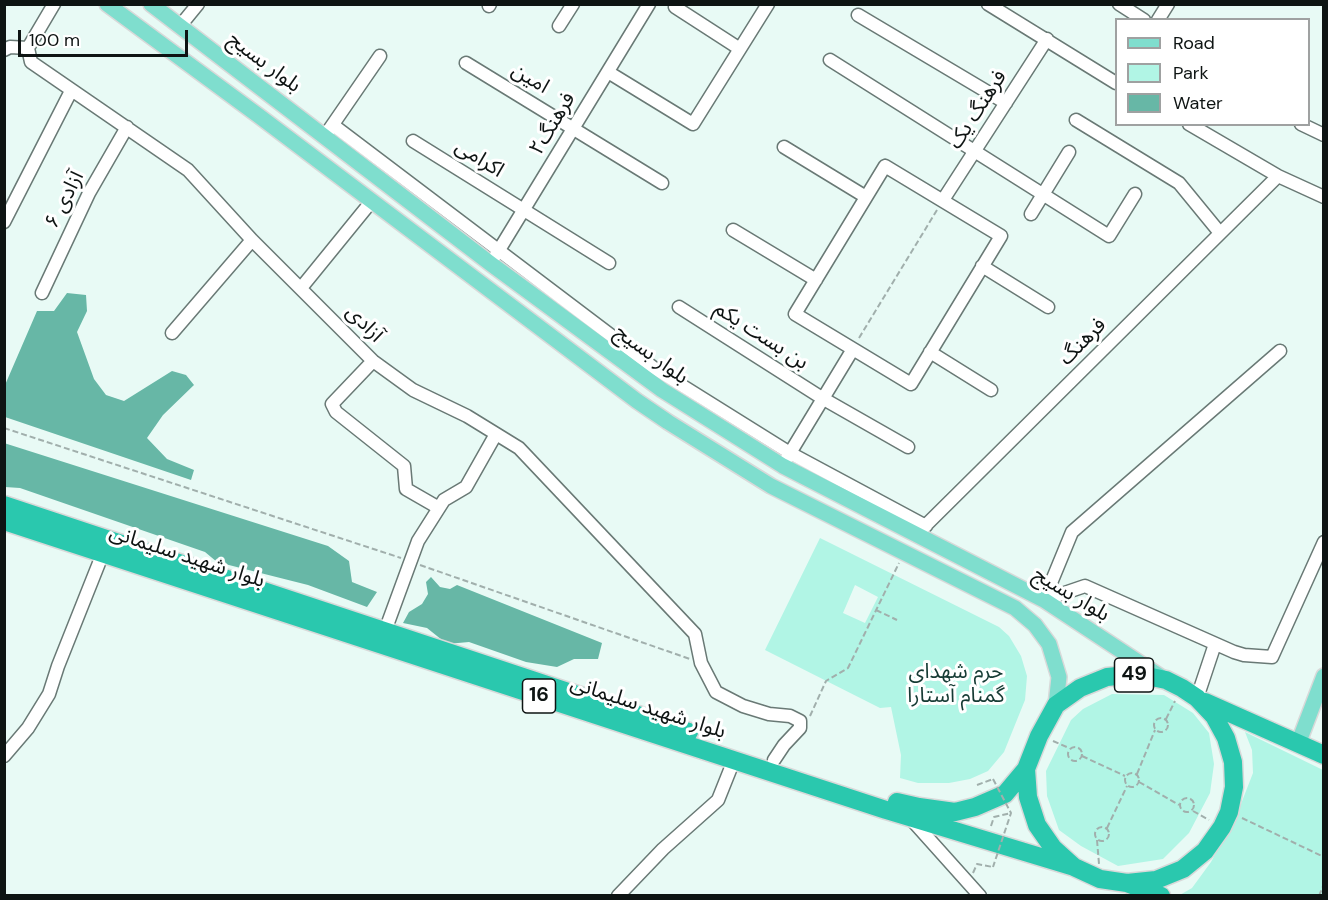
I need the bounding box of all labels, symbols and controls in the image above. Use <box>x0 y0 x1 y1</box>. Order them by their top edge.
scale bar <box>21 18 190 56</box>
legend <box>1115 18 1310 126</box>
street label: بلوار بسیج <box>222 27 306 99</box>
text: 100 m <box>29 28 80 52</box>
text: Road <box>1173 31 1215 55</box>
street label: امین <box>507 58 553 100</box>
text: Park <box>1173 61 1209 85</box>
street label: فرهنگ یک <box>943 66 1013 154</box>
street label: فرهنگ۲ <box>525 88 581 160</box>
text: Water <box>1173 91 1223 115</box>
street label: اکرامی <box>450 134 508 184</box>
street label: آزادی ۶ <box>40 167 90 233</box>
street label: بن بست یکم <box>709 296 813 376</box>
street label: آزادی <box>340 300 388 348</box>
street label: فرهنگ <box>1054 313 1112 371</box>
street label: بلوار بسیج <box>609 320 693 390</box>
street label: بلوار شهید سلیمانی <box>106 520 268 594</box>
street label: بلوار بسیج <box>1028 562 1114 628</box>
road number: 49 <box>1114 658 1154 692</box>
park label: حرم شهدای گمنام آستارا <box>907 659 1005 709</box>
street label: بلوار شهید سلیمانی <box>567 671 729 745</box>
road number: 16 <box>522 679 556 713</box>

